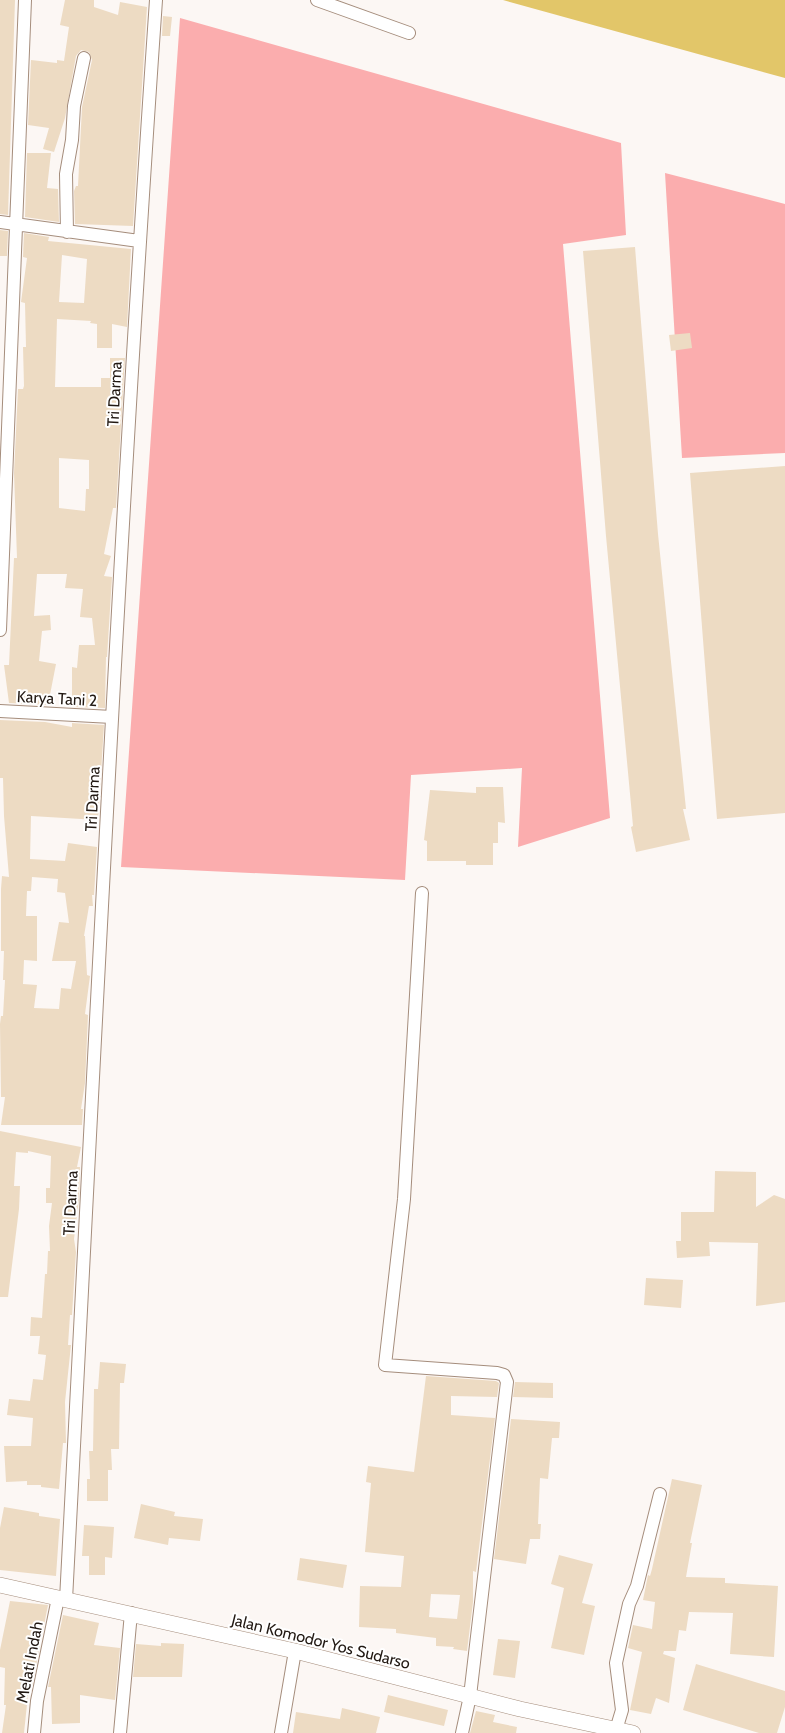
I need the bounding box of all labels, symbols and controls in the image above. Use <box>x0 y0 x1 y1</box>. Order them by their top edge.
street label: Tri Darma <box>103 361 126 427</box>
street label: Karya Tani 2 <box>16 687 98 710</box>
street label: Tri Darma <box>81 766 104 832</box>
street label: Tri Darma <box>59 1170 82 1236</box>
street label: Jalan Komodor Yos Sudarso <box>229 1610 412 1673</box>
street label: Melati Indah <box>12 1620 47 1705</box>

